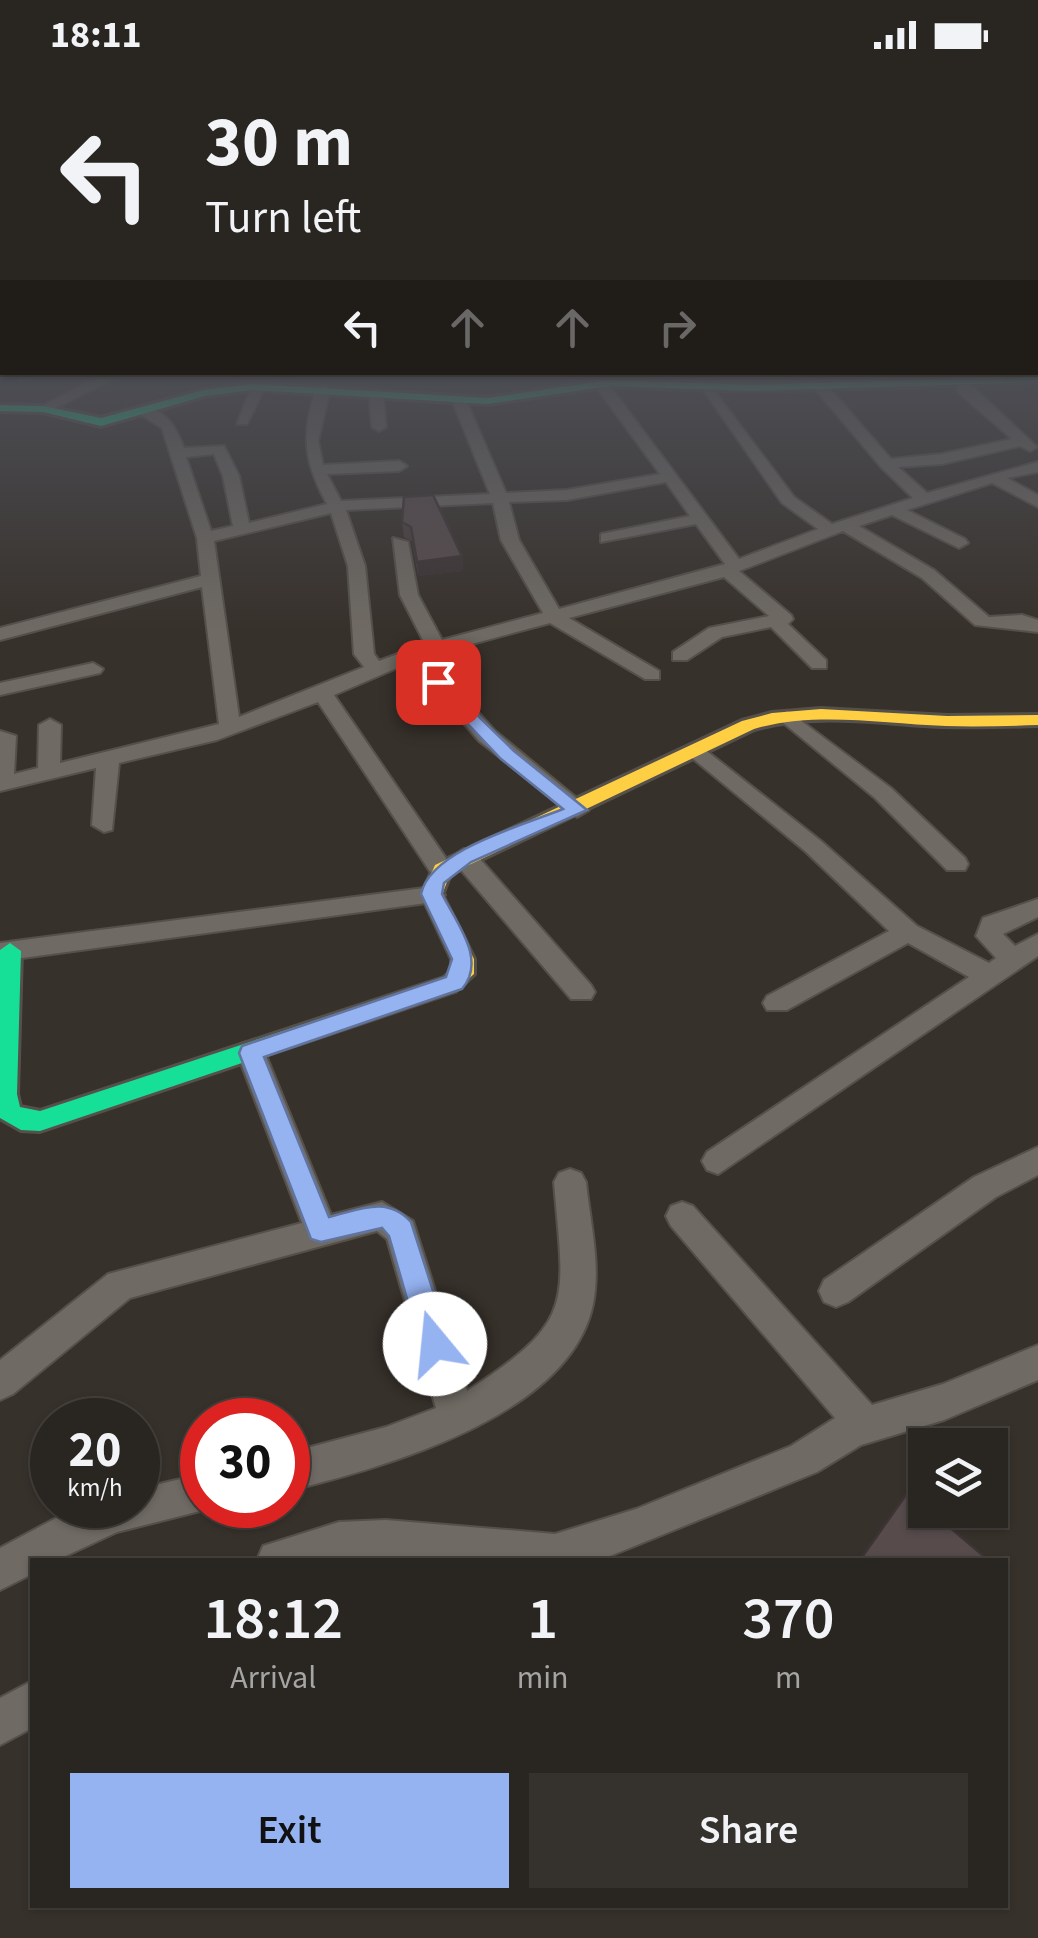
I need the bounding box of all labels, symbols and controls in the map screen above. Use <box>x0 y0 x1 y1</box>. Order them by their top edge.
text: 18:11 <box>50 8 142 62</box>
text: 30 m <box>205 93 353 193</box>
icon: left <box>40 110 170 240</box>
text: Turn left <box>205 186 361 250</box>
icon: left <box>335 300 390 355</box>
icon: ahead <box>440 300 495 355</box>
icon: ahead <box>545 300 600 355</box>
icon: right <box>650 300 705 355</box>
pin <box>396 640 481 725</box>
icon: arrive <box>411 655 466 710</box>
position arrow <box>383 1292 487 1396</box>
speed limit sign: 30 <box>180 1398 310 1528</box>
text: 20 <box>69 1415 121 1486</box>
map controls <box>908 1428 1008 1528</box>
button: layers <box>908 1428 1008 1528</box>
text: km/h <box>67 1470 123 1506</box>
text: 18:12 <box>204 1577 343 1662</box>
text: 1 <box>527 1577 558 1662</box>
text: 370 <box>742 1577 834 1662</box>
text: Arrival <box>230 1655 316 1701</box>
text: min <box>517 1655 569 1701</box>
text: m <box>775 1655 802 1701</box>
button: Exit <box>70 1773 509 1888</box>
button: Share <box>529 1773 968 1888</box>

